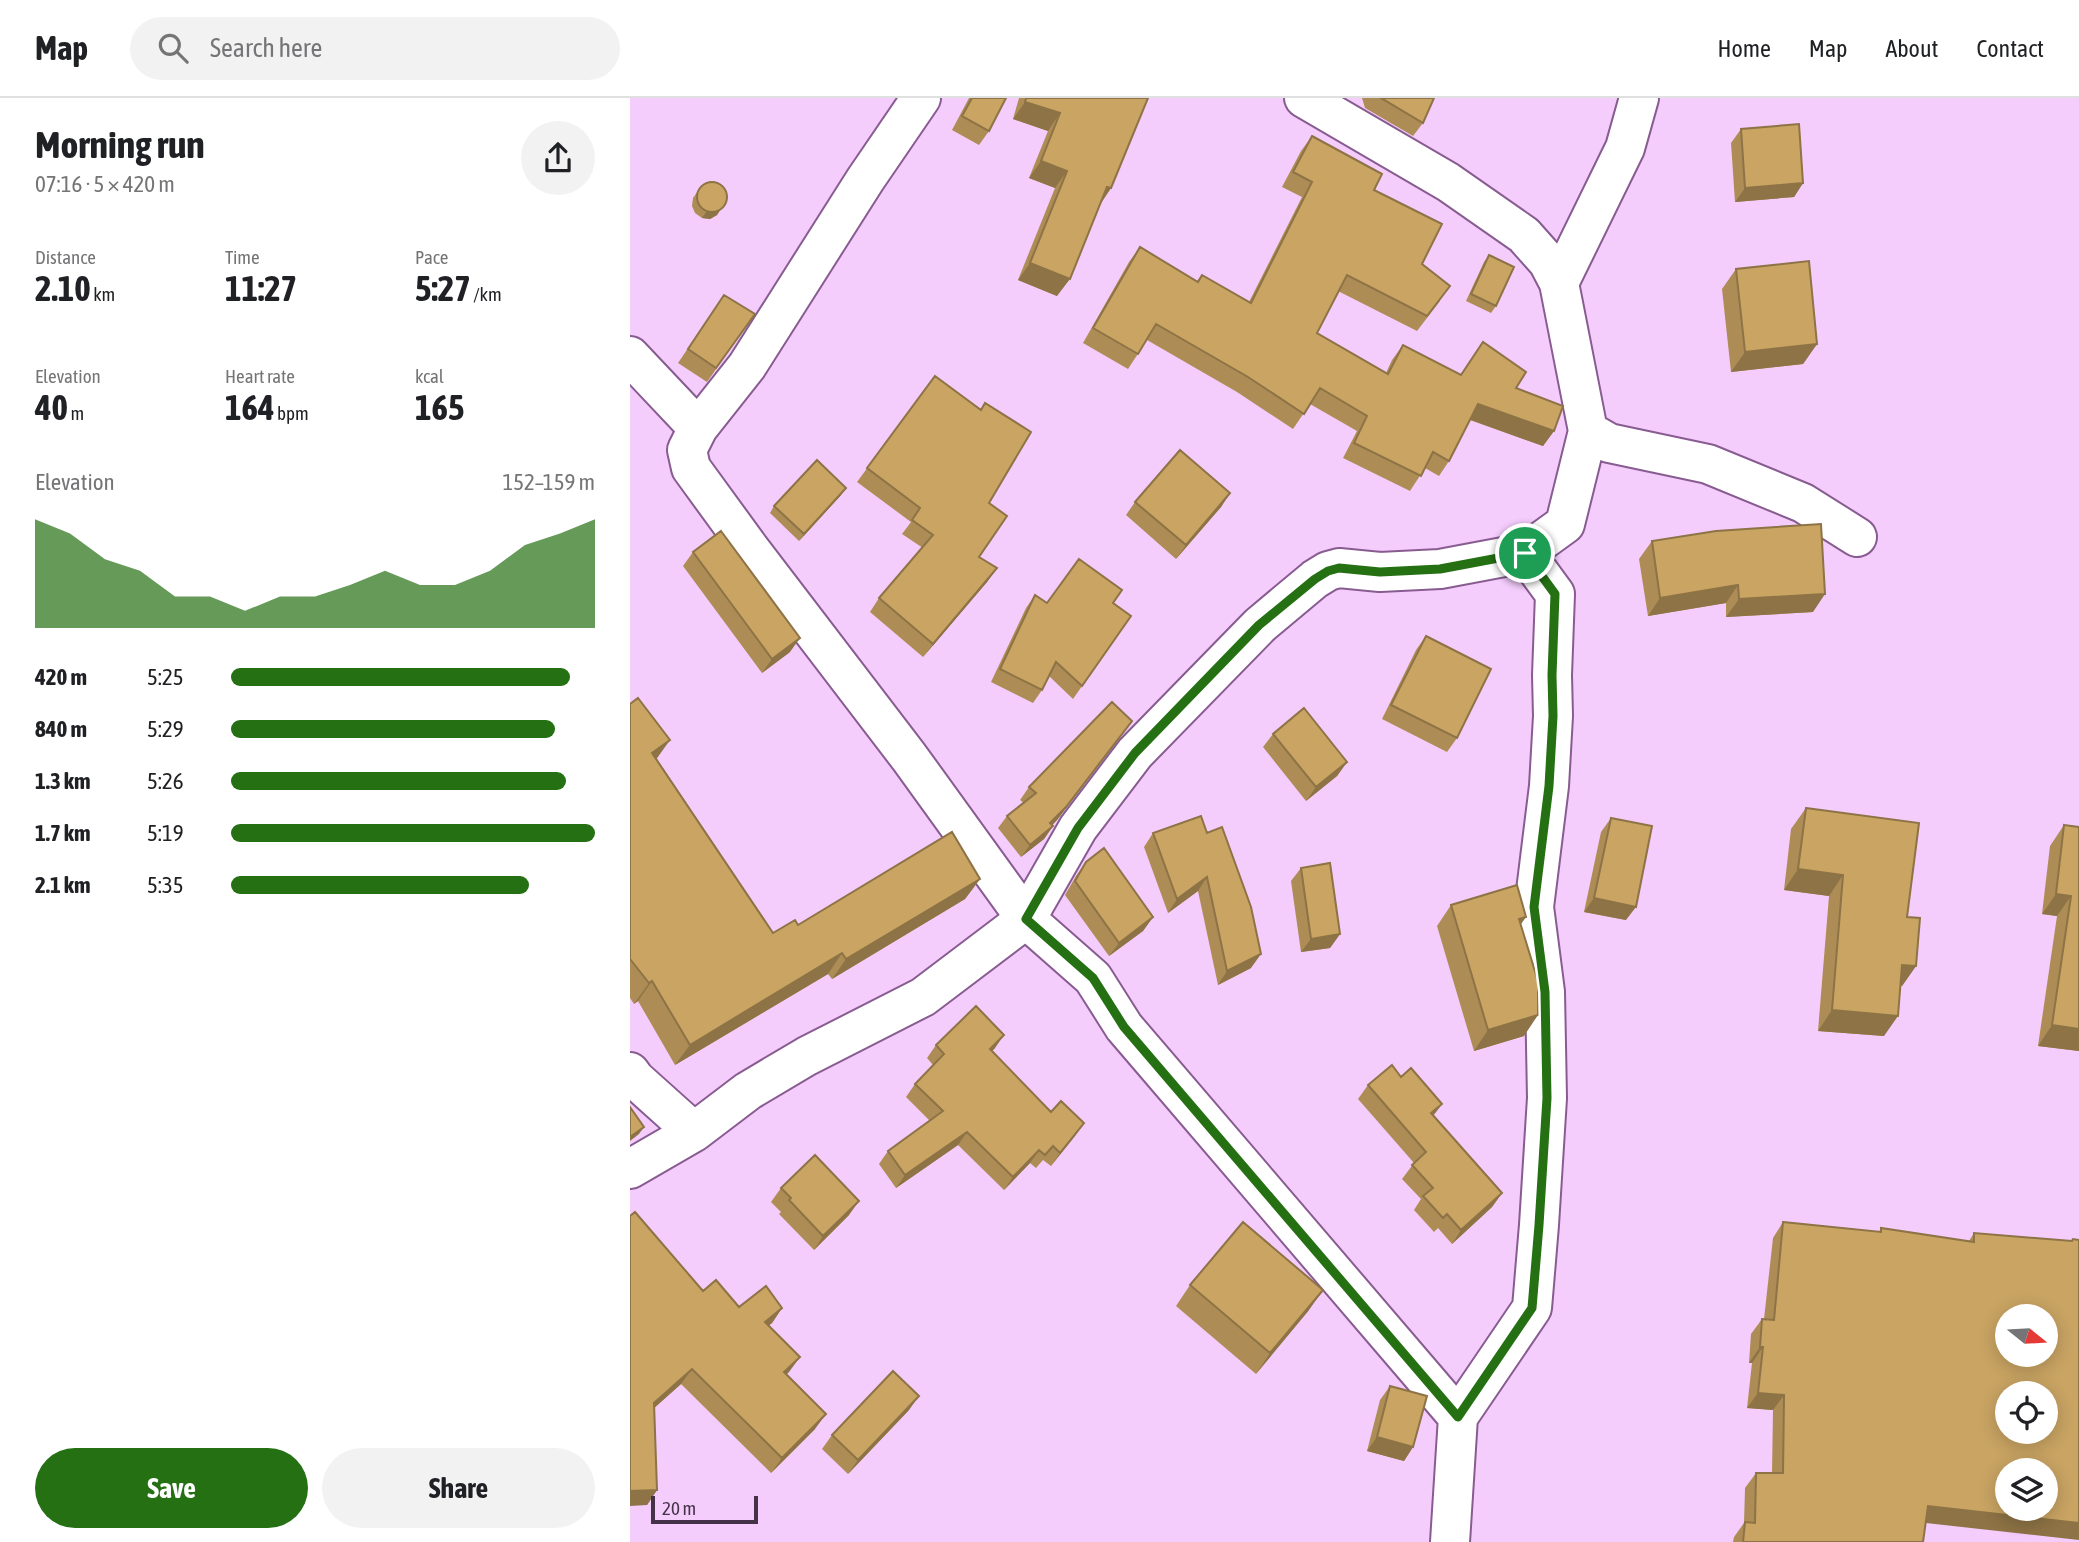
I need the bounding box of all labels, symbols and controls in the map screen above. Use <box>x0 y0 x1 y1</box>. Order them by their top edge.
search box <box>130 17 620 80</box>
text: Map <box>35 29 88 67</box>
icon: search <box>154 29 192 67</box>
text: Search here <box>210 33 322 63</box>
text: Home <box>1717 35 1771 62</box>
text: Map <box>1809 35 1847 62</box>
text: About <box>1885 35 1938 62</box>
text: Contact <box>1976 35 2044 62</box>
button: share <box>521 121 595 195</box>
text: Morning run <box>35 123 205 166</box>
text: 07:16 · 5 × 420 m <box>35 171 175 197</box>
text: Distance <box>35 246 96 268</box>
text: Time <box>225 246 260 268</box>
text: Pace <box>415 246 448 268</box>
text: 2.10 <box>35 268 91 308</box>
text: 11:27 <box>225 268 297 308</box>
text: 5:27 <box>415 268 471 308</box>
text: km <box>91 283 115 305</box>
text: /km <box>471 283 502 305</box>
text: Elevation <box>35 365 101 387</box>
text: Heart rate <box>225 365 295 387</box>
text: kcal <box>415 365 444 387</box>
text: 40 <box>35 387 68 427</box>
text: 164 <box>225 387 274 427</box>
text: 165 <box>415 387 464 427</box>
text: m <box>68 402 84 424</box>
text: bpm <box>274 402 309 424</box>
text: Elevation <box>35 469 115 495</box>
text: 152–159 m <box>502 469 595 495</box>
pin <box>1495 523 1555 583</box>
icon: arrive <box>1506 534 1544 572</box>
text: 420 m <box>35 664 87 690</box>
text: 5:25 <box>147 664 184 690</box>
text: 840 m <box>35 716 87 742</box>
text: 5:29 <box>147 716 184 742</box>
text: 1.3 km <box>35 768 91 794</box>
text: 5:26 <box>147 768 184 794</box>
text: 1.7 km <box>35 820 91 846</box>
text: 5:19 <box>147 820 184 846</box>
text: 2.1 km <box>35 872 91 898</box>
text: 5:35 <box>147 872 184 898</box>
north arrow <box>1995 1304 2058 1367</box>
map controls <box>1995 1304 2058 1521</box>
button: locate <box>1995 1381 2058 1444</box>
button: Save <box>35 1448 308 1528</box>
button: Share <box>322 1448 595 1528</box>
button: layers <box>1995 1458 2058 1521</box>
scale bar <box>651 1493 758 1525</box>
text: 20 m <box>662 1497 696 1519</box>

